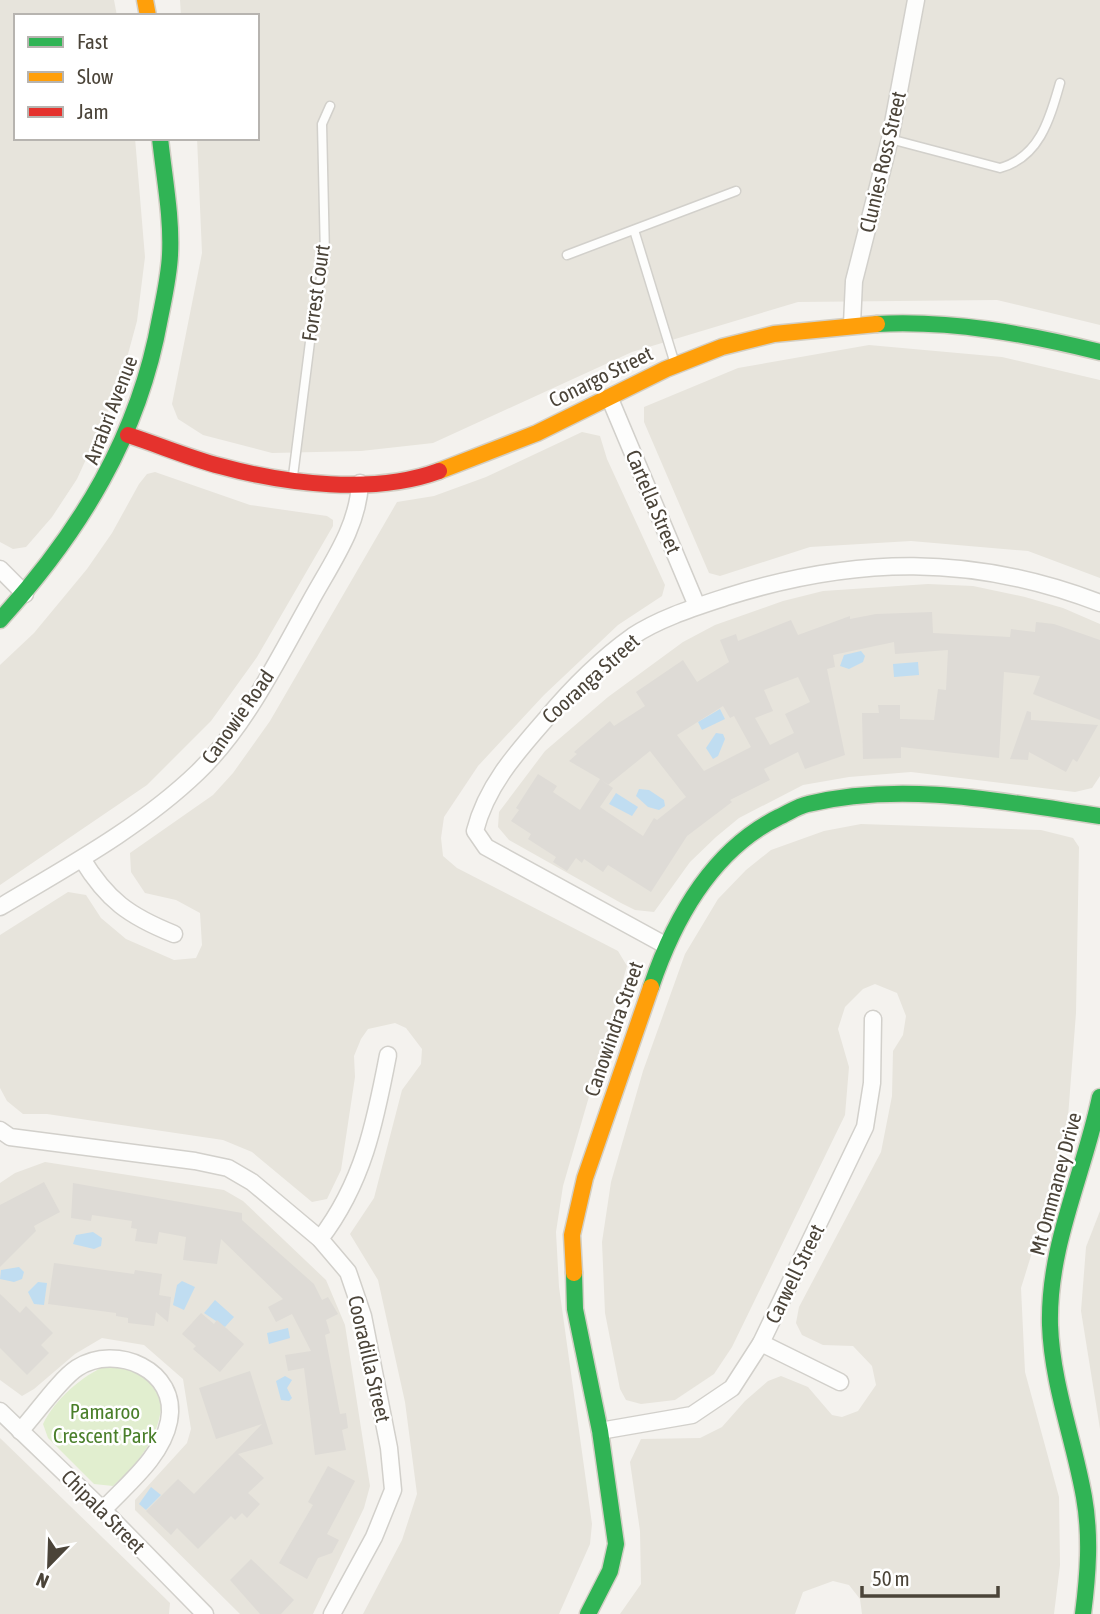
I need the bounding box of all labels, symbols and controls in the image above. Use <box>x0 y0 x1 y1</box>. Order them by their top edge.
legend <box>14 14 259 140</box>
text: Fast <box>77 29 108 53</box>
text: Slow <box>77 64 114 88</box>
street label: Clunies Ross Street <box>854 89 910 235</box>
text: Jam <box>77 99 109 123</box>
street label: Forrest Court <box>296 243 334 343</box>
street label: Conargo Street <box>545 341 656 411</box>
street label: Arrabri Avenue <box>78 352 142 467</box>
street label: Cartella Street <box>621 446 687 557</box>
street label: Cooranga Street <box>537 628 644 728</box>
street label: Canowie Road <box>196 665 278 768</box>
street label: Canowindra Street <box>579 958 647 1099</box>
street label: Mt Ommaney Drive <box>1024 1110 1086 1258</box>
street label: Carwell Street <box>760 1220 828 1327</box>
street label: Cooradilla Street <box>344 1293 396 1425</box>
park label: Pamaroo Crescent Park <box>53 1399 157 1447</box>
street label: Chipala Street <box>57 1464 151 1558</box>
north arrow <box>14 1530 84 1600</box>
scale bar <box>862 1554 998 1598</box>
text: 50 m <box>872 1566 910 1590</box>
text: N <box>33 1568 52 1593</box>

